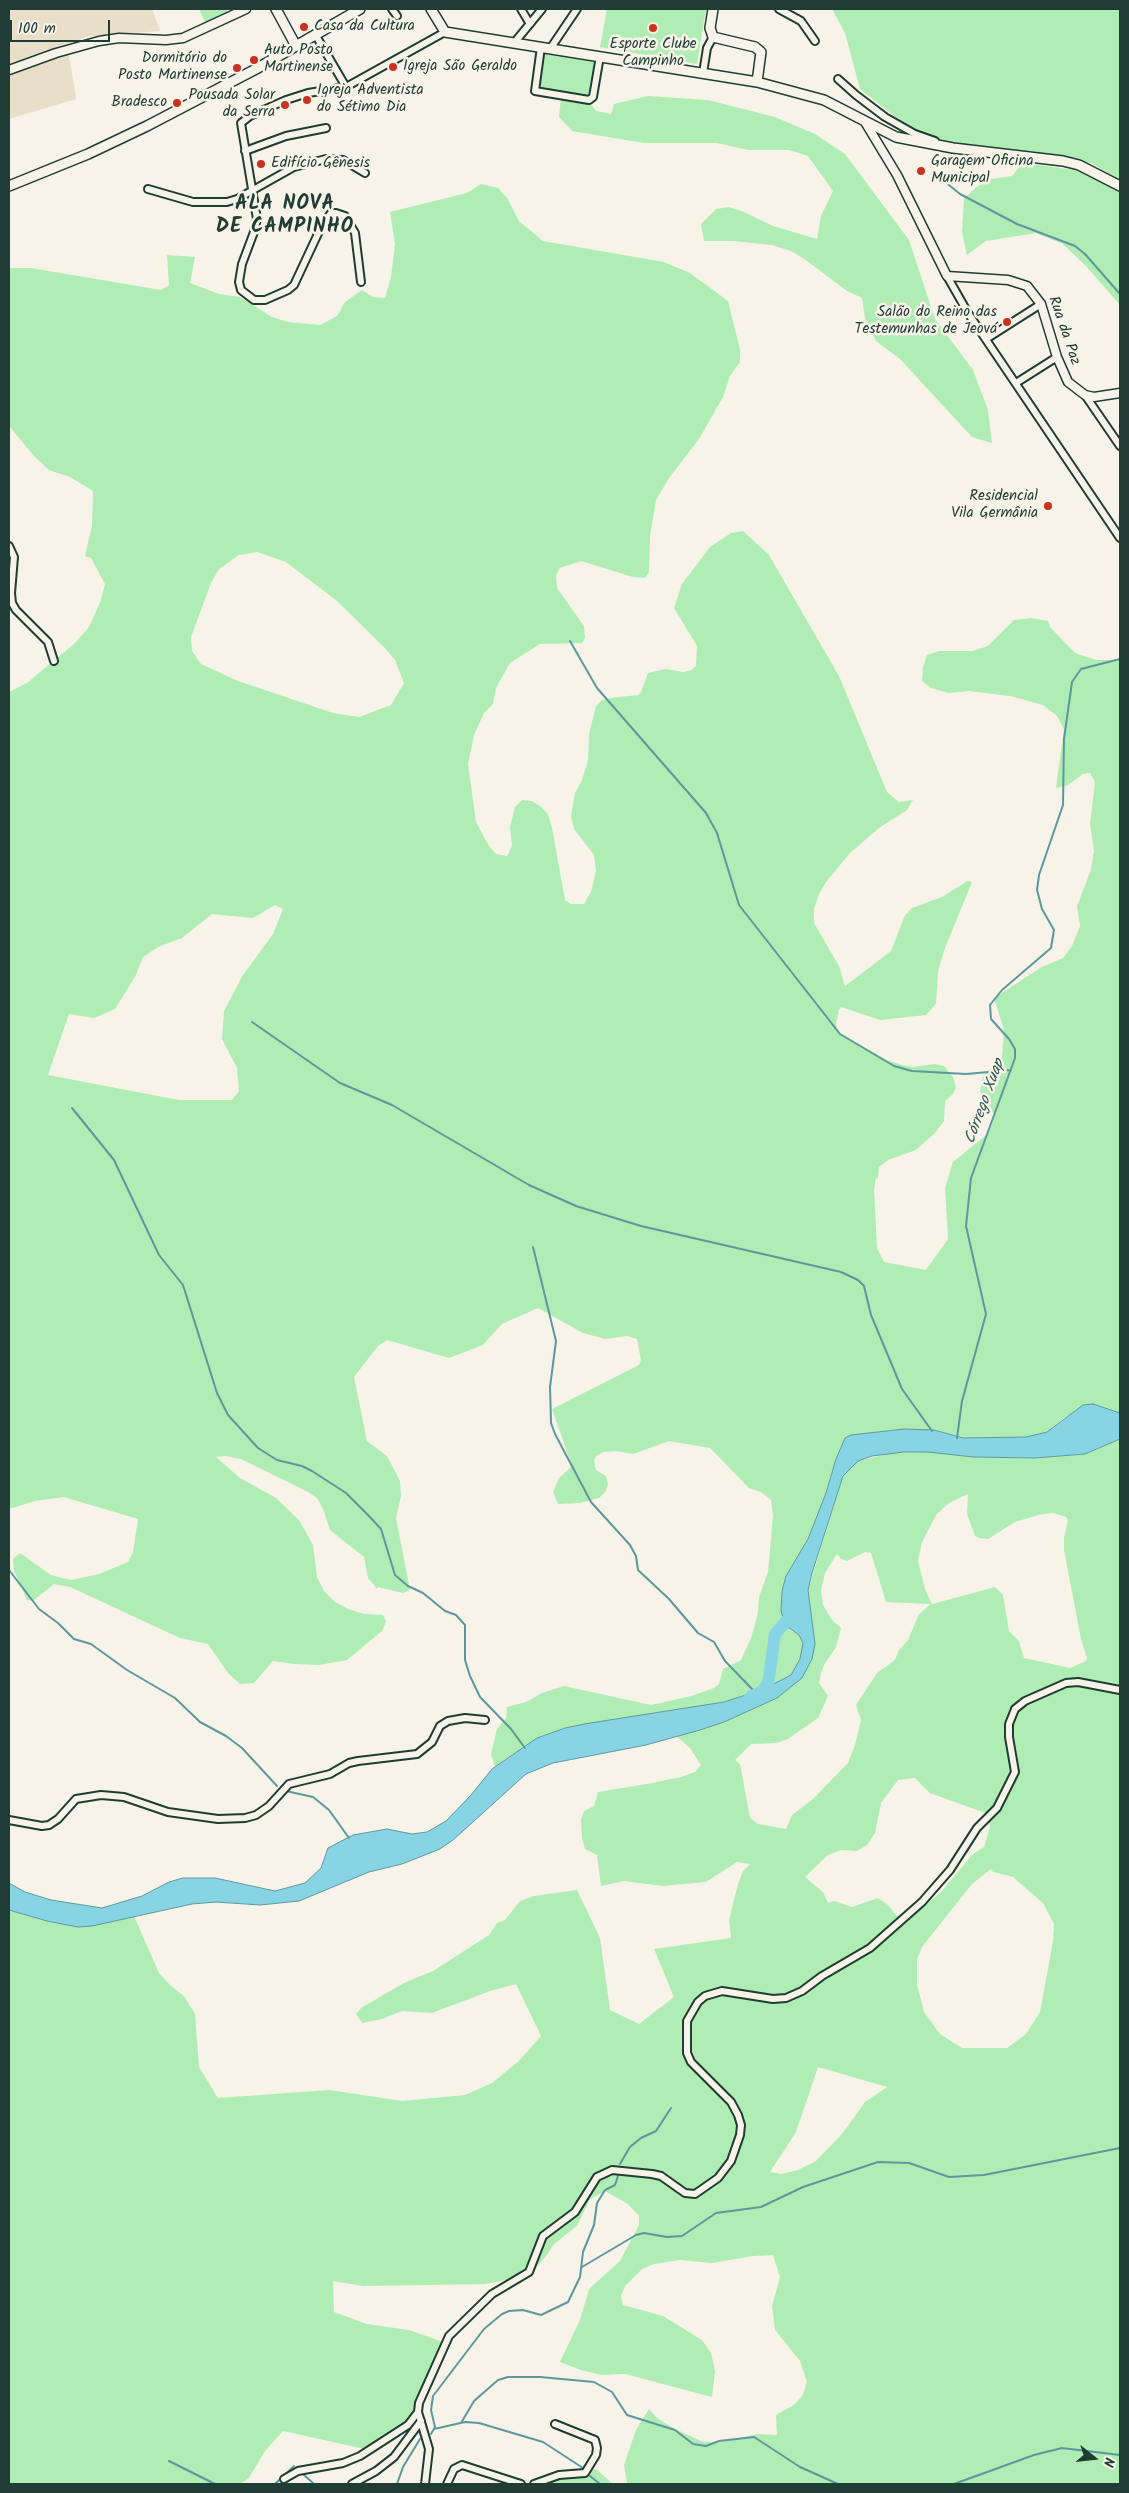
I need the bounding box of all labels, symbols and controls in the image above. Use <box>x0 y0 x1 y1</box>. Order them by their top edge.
scale bar <box>12 10 112 42</box>
text: 100 m <box>18 17 56 41</box>
place label: Casa da Cultura <box>314 18 415 36</box>
marker: Casa da Cultura <box>298 21 310 33</box>
marker: Esporte Clube Campinho <box>647 22 659 34</box>
place label: Esporte Clube Campinho <box>609 36 697 71</box>
place label: Auto Posto Martinense <box>264 42 333 77</box>
place label: Dormitório do Posto Martinense <box>118 50 227 85</box>
marker: Auto Posto Martinense <box>248 54 260 66</box>
place label: Igreja São Geraldo <box>403 58 517 76</box>
marker: Igreja São Geraldo <box>387 61 399 73</box>
marker: Dormitório do Posto Martinense <box>231 62 243 74</box>
place label: Igreja Adventista do Sétimo Dia <box>317 82 424 117</box>
place label: Pousada Solar da Serra <box>188 87 275 122</box>
place label: Bradesco <box>111 94 167 112</box>
marker: Igreja Adventista do Sétimo Dia <box>301 94 313 106</box>
marker: Bradesco <box>171 97 183 109</box>
marker: Pousada Solar da Serra <box>279 99 291 111</box>
place label: Garagem Oficina Municipal <box>931 153 1033 188</box>
place label: Edifício Gênesis <box>271 155 370 173</box>
marker: Edifício Gênesis <box>255 158 267 170</box>
marker: Garagem Oficina Municipal <box>915 165 927 177</box>
district label: ALA NOVA DE CAMPINHO <box>214 194 356 241</box>
street label: Rua da Paz <box>1043 294 1083 368</box>
place label: Salão do Reino das Testemunhas de Jeová <box>854 304 997 339</box>
marker: Salão do Reino das Testemunhas de Jeová <box>1001 316 1013 328</box>
place label: Residencial Vila Germânia <box>951 488 1038 523</box>
marker: Residencial Vila Germânia <box>1042 500 1054 512</box>
water label: Córrego Xuap <box>962 1057 1010 1147</box>
north arrow <box>1069 2433 1119 2483</box>
text: N <box>1097 2455 1120 2469</box>

